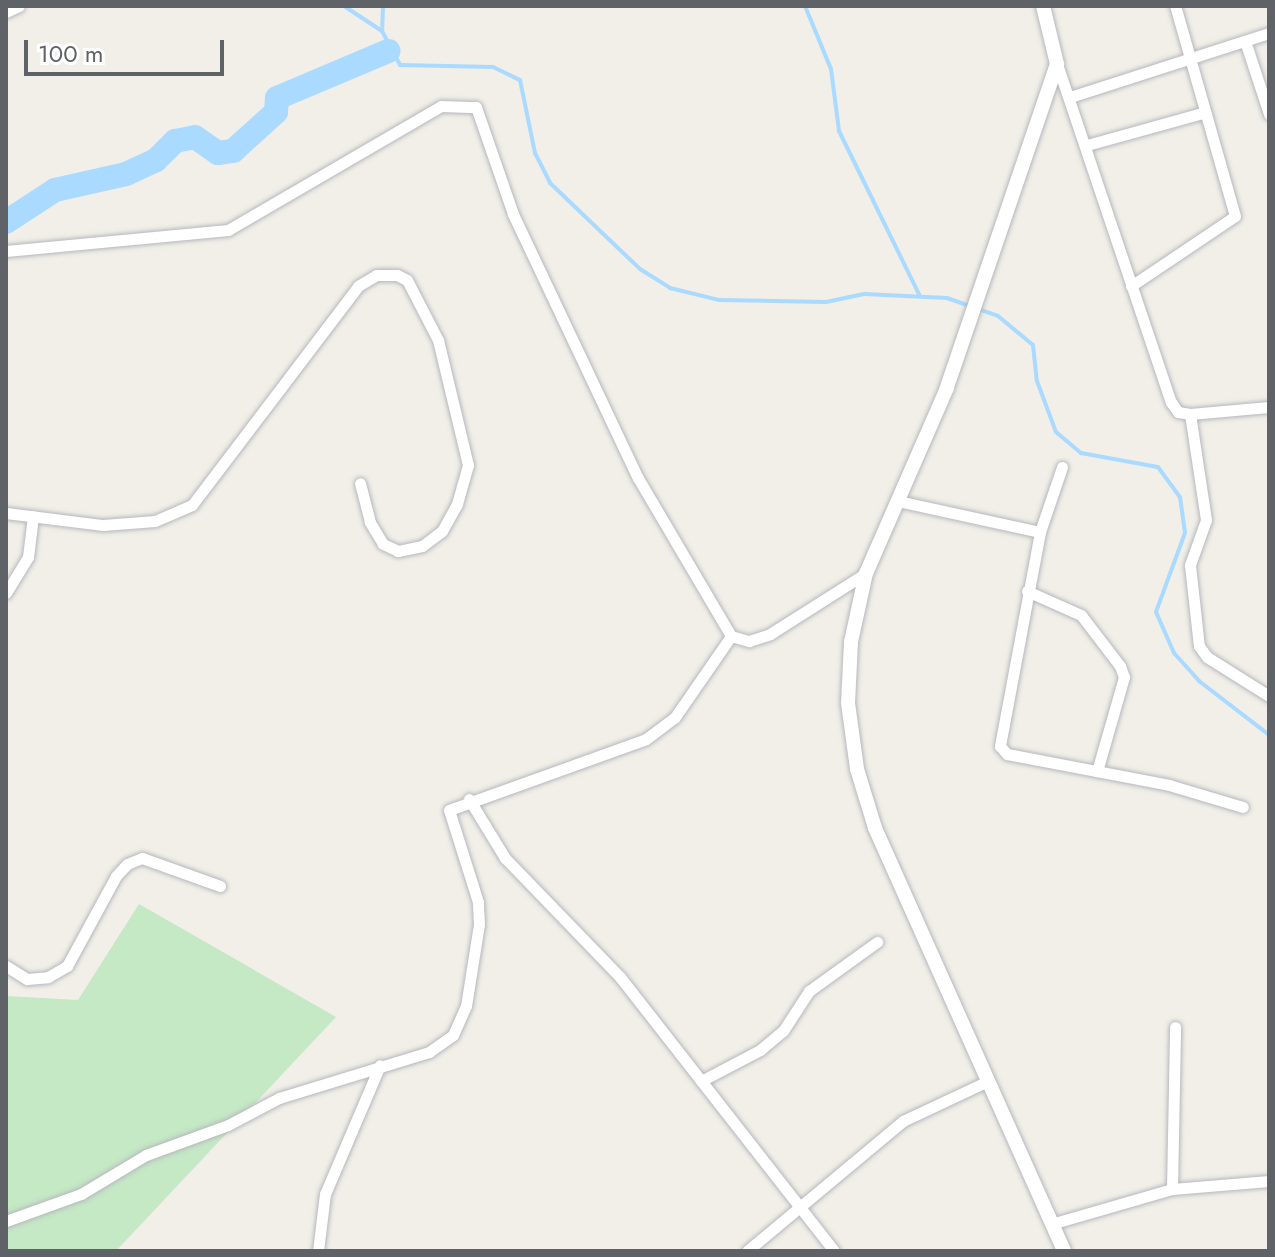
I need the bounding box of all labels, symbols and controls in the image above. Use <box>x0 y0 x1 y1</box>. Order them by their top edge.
scale bar <box>28 24 228 74</box>
text: 100 m <box>38 36 104 71</box>

